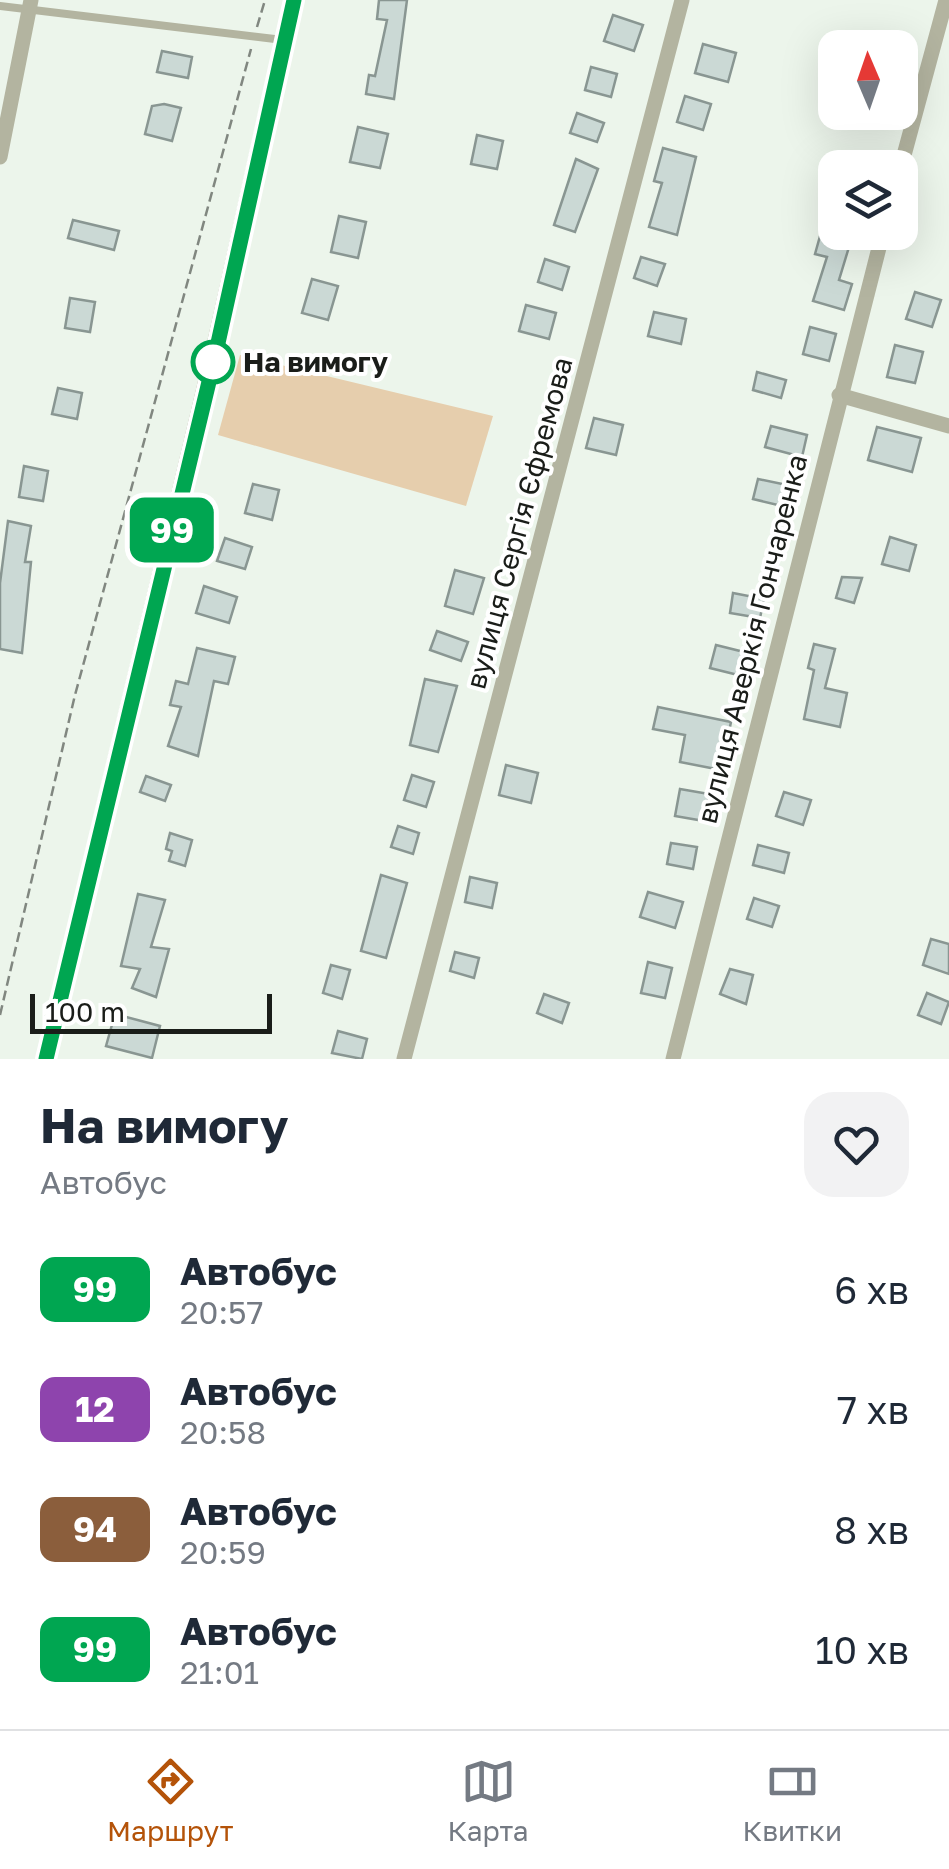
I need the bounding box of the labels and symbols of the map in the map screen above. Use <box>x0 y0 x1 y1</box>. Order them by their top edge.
north arrow <box>818 30 918 130</box>
marker: На вимогу <box>192 341 234 383</box>
place label: На вимогу <box>243 345 388 378</box>
street label: вулиця Сергія Єфремова <box>458 353 579 692</box>
street label: вулиця Аверкія Гончаренка <box>690 451 813 827</box>
line badge: 99 <box>127 498 217 562</box>
scale bar <box>30 989 272 1034</box>

